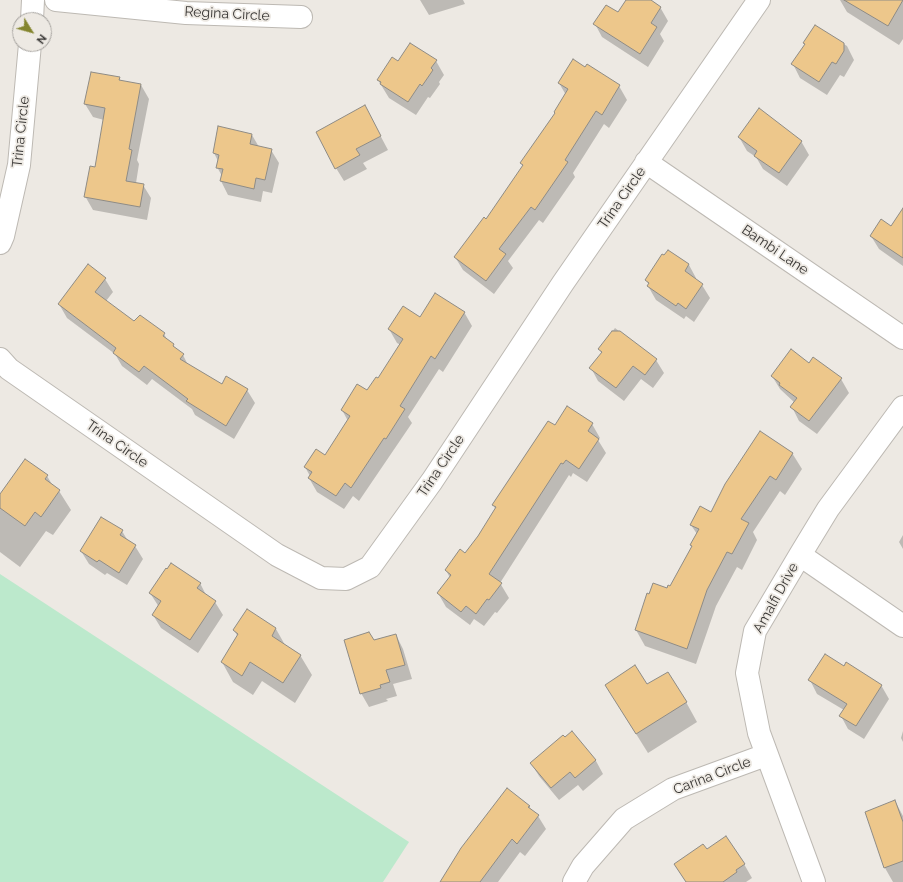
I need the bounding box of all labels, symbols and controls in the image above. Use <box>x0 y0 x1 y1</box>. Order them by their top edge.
street label: Regina Circle <box>184 3 270 25</box>
north arrow <box>12 12 52 52</box>
text: N <box>33 32 49 46</box>
street label: Trina Circle <box>9 95 33 169</box>
street label: Trina Circle <box>595 164 649 232</box>
street label: Bambi Lane <box>738 221 812 279</box>
street label: Trina Circle <box>83 417 151 471</box>
street label: Trina Circle <box>414 432 468 500</box>
street label: Amalfi Drive <box>750 560 802 636</box>
street label: Carina Circle <box>671 754 753 798</box>

